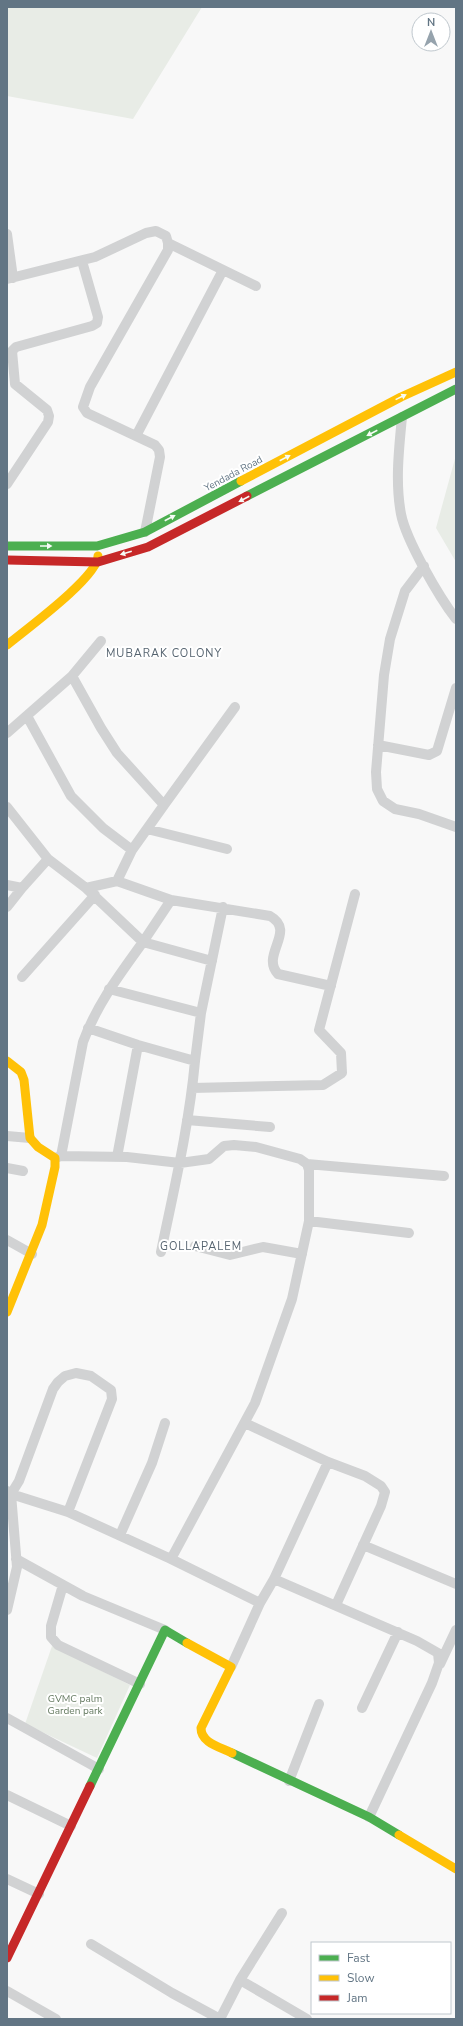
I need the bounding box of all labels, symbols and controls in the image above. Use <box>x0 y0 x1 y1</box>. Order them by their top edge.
north arrow <box>411 12 451 52</box>
text: N <box>427 15 435 30</box>
one-way arrow <box>395 394 406 401</box>
one-way arrow <box>366 429 377 436</box>
street label: Yendada Road <box>201 453 265 496</box>
one-way arrow <box>280 455 291 461</box>
one-way arrow <box>238 496 250 502</box>
one-way arrow <box>165 515 176 522</box>
one-way arrow <box>40 543 53 549</box>
one-way arrow <box>120 551 133 557</box>
district label: MUBARAK COLONY <box>106 646 222 661</box>
district label: GOLLAPALEM <box>160 1239 242 1254</box>
park label: GVMC palm Garden park <box>47 1692 104 1718</box>
legend <box>311 1942 451 2014</box>
text: Fast <box>347 1950 370 1966</box>
text: Slow <box>347 1970 375 1986</box>
text: Jam <box>346 1990 368 2006</box>

